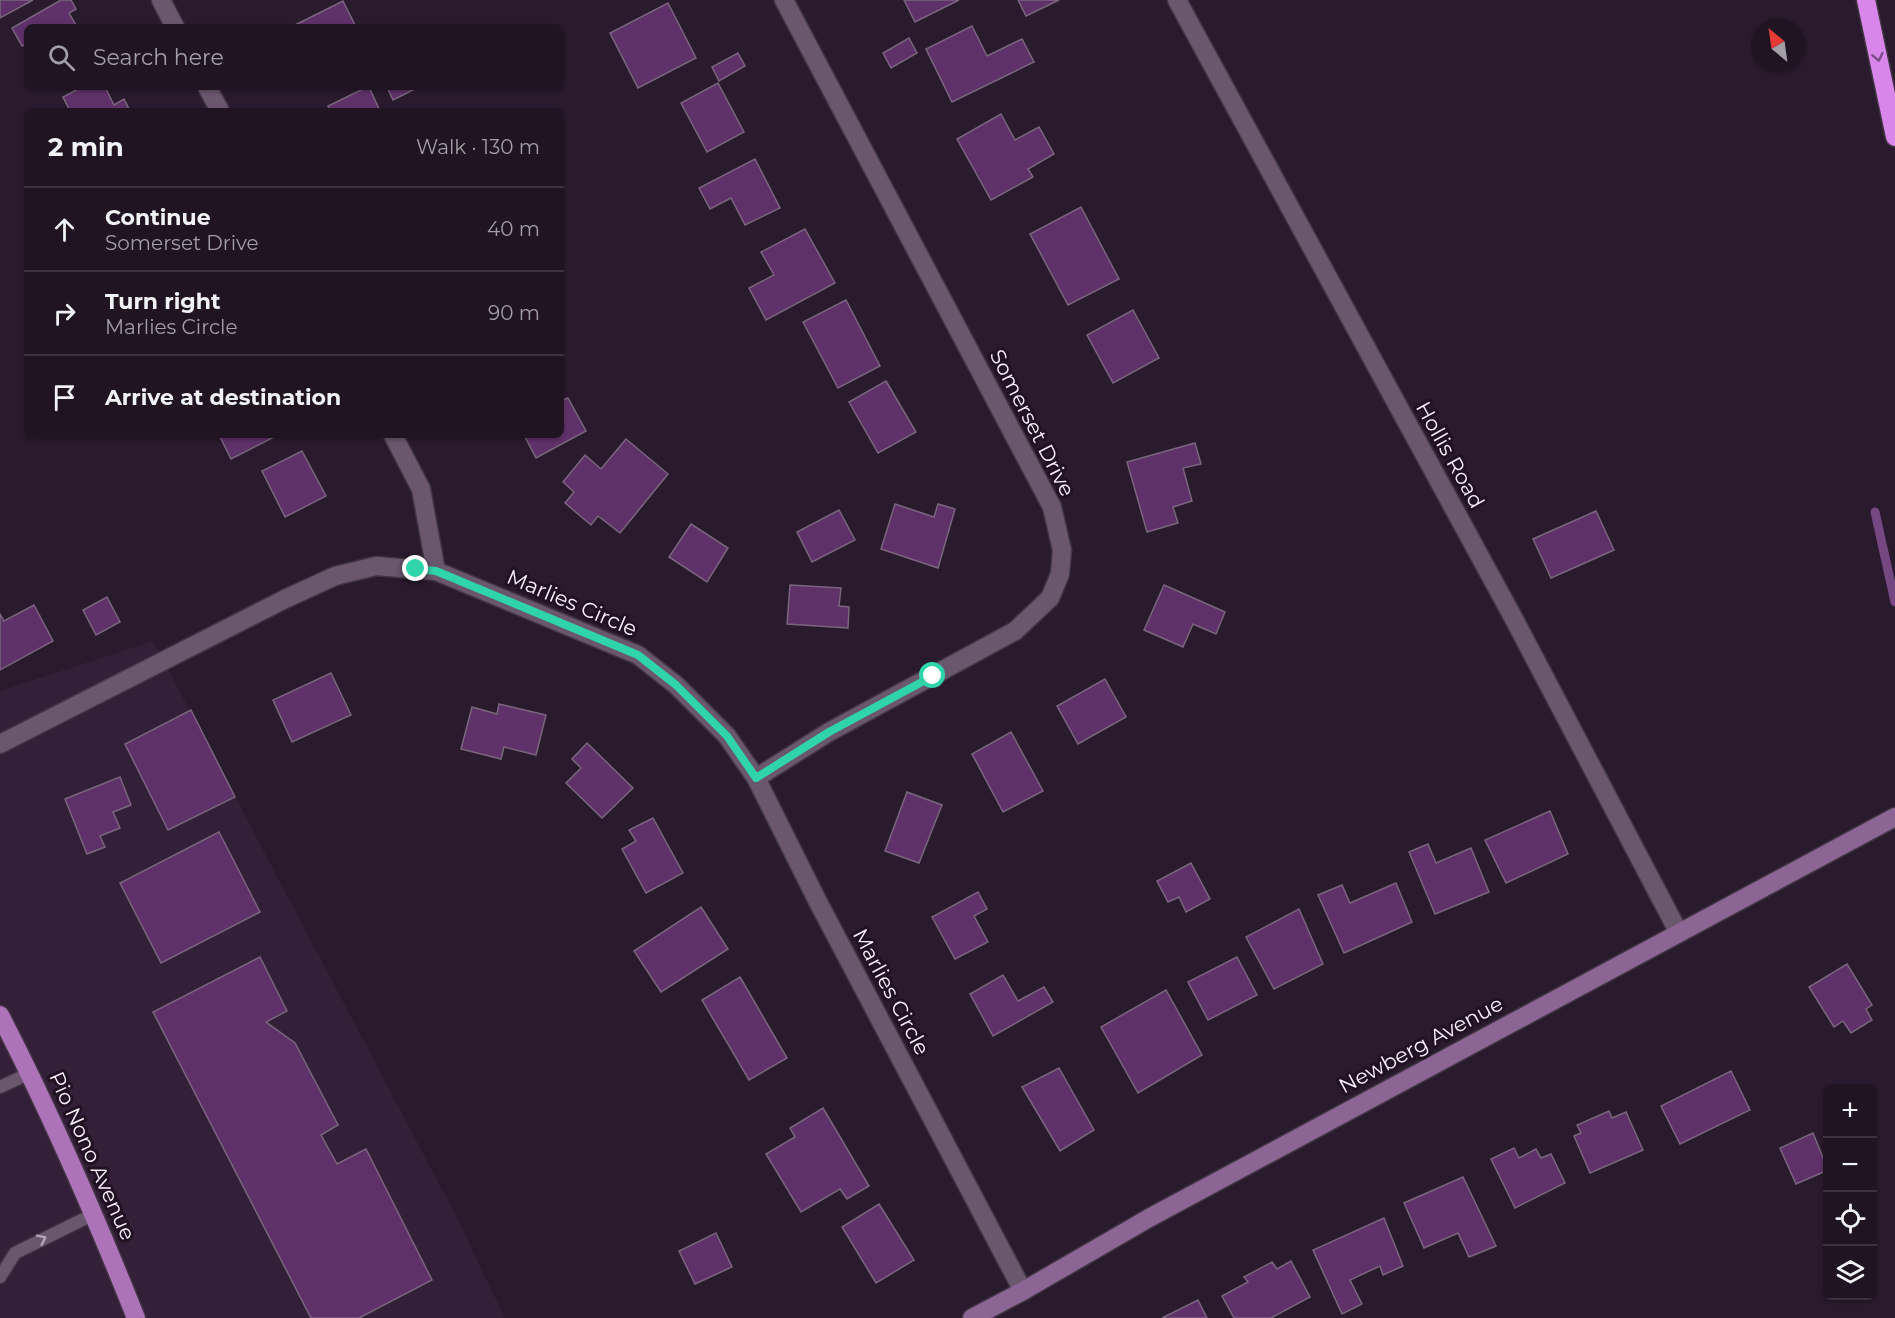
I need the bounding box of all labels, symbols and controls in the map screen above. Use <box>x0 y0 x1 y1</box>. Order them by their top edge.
north arrow <box>1751 18 1805 72</box>
search box <box>24 24 564 90</box>
icon: search <box>45 41 78 74</box>
text: Search here <box>93 44 224 71</box>
one-way arrow <box>1871 52 1884 62</box>
text: 2 min <box>48 131 124 163</box>
text: Walk · 130 m <box>416 135 540 159</box>
text: Continue <box>105 204 211 231</box>
icon: ahead <box>48 213 81 246</box>
text: 40 m <box>487 217 540 241</box>
text: Somerset Drive <box>105 231 259 255</box>
text: Turn right <box>105 288 220 315</box>
icon: right <box>48 297 81 330</box>
text: 90 m <box>488 301 540 325</box>
text: Marlies Circle <box>105 315 238 339</box>
street label: Somerset Drive <box>985 345 1080 500</box>
icon: arrive <box>48 381 81 414</box>
text: Arrive at destination <box>105 384 341 411</box>
street label: Hollis Road <box>1411 397 1490 512</box>
route end <box>402 555 428 581</box>
street label: Marlies Circle <box>503 564 641 641</box>
route start <box>919 662 945 688</box>
street label: Marlies Circle <box>848 924 935 1059</box>
street label: Newberg Avenue <box>1334 991 1507 1098</box>
street label: Pio Nono Avenue <box>44 1068 141 1244</box>
map controls <box>1823 1084 1877 1300</box>
button: + <box>1823 1084 1877 1138</box>
button: − <box>1823 1138 1877 1192</box>
button: locate <box>1823 1192 1877 1246</box>
one-way arrow <box>35 1235 46 1247</box>
button: layers <box>1823 1246 1877 1300</box>

